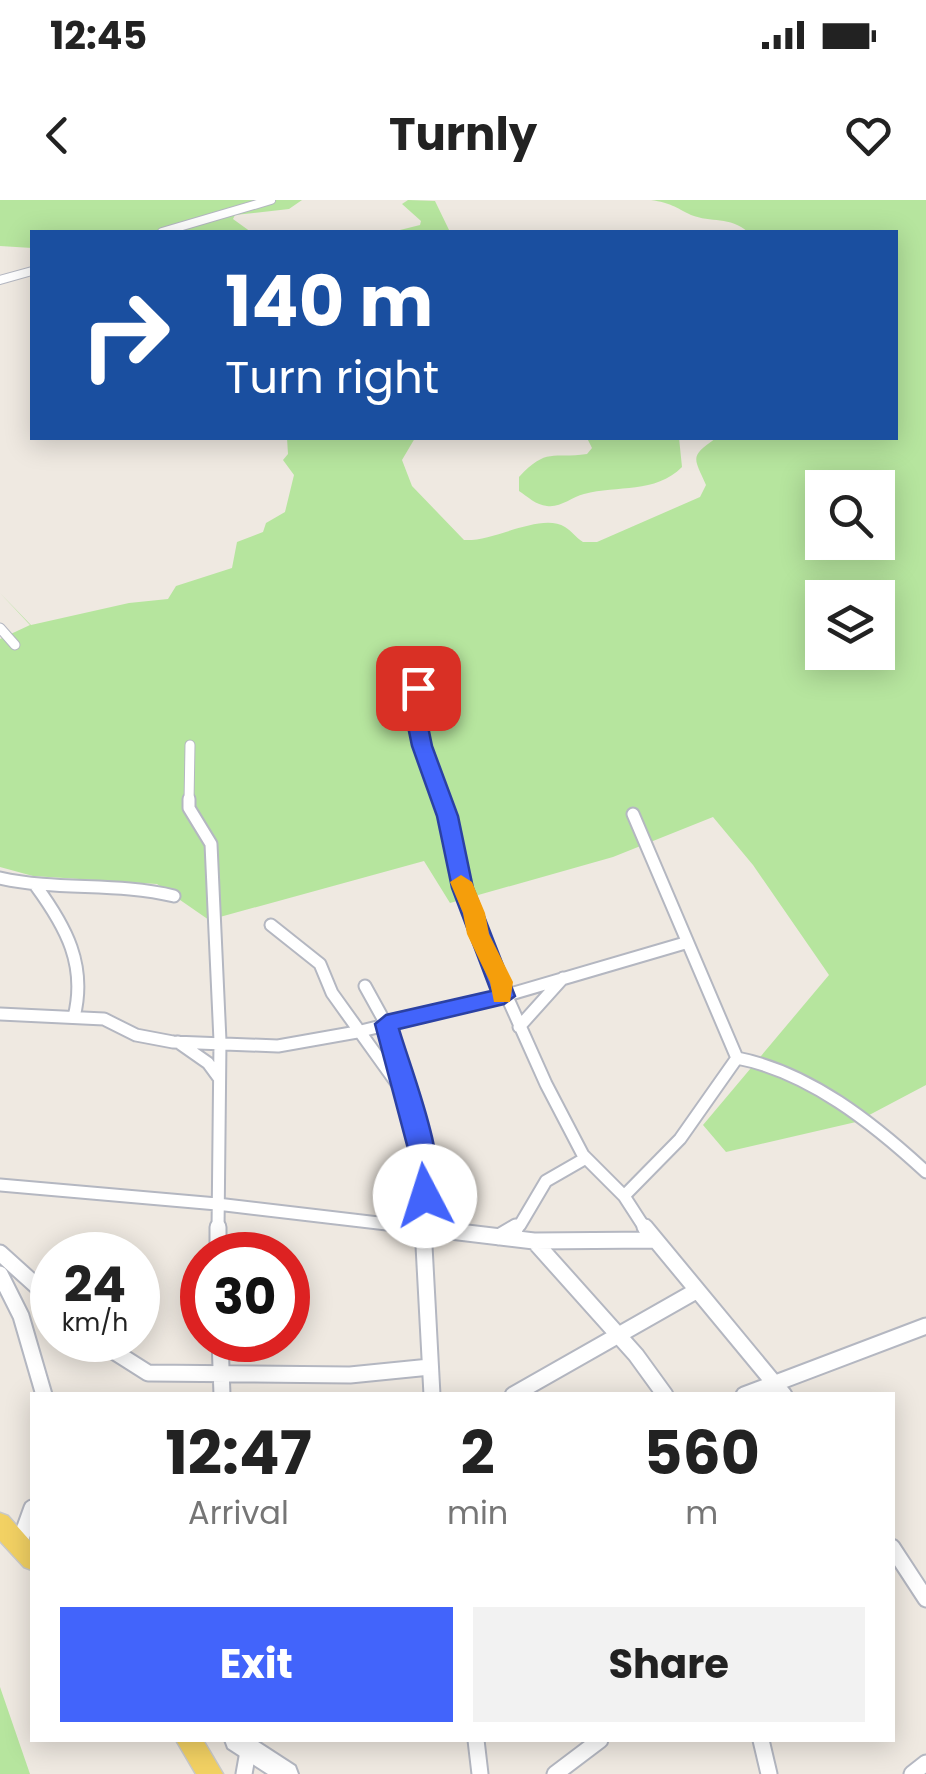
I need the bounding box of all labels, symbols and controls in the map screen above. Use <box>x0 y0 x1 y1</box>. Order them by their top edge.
text: 12:45 <box>50 9 147 62</box>
text: Turnly <box>389 103 537 166</box>
icon: back <box>30 108 85 163</box>
icon: heart <box>841 108 896 163</box>
text: 140 m <box>225 252 433 351</box>
icon: right <box>60 270 190 400</box>
text: Turn right <box>225 346 439 409</box>
map controls <box>805 470 895 670</box>
button: search <box>805 470 895 560</box>
button: layers <box>805 580 895 670</box>
pin <box>376 646 461 731</box>
icon: arrive <box>391 661 446 716</box>
position arrow <box>373 1144 477 1248</box>
speed limit sign: 30 <box>180 1232 310 1362</box>
text: 24 <box>64 1249 126 1320</box>
text: km/h <box>62 1305 128 1340</box>
text: 12:47 <box>165 1411 312 1495</box>
text: 2 <box>460 1411 495 1495</box>
text: 560 <box>643 1411 760 1495</box>
text: Arrival <box>188 1490 289 1535</box>
text: min <box>447 1490 508 1535</box>
text: m <box>685 1490 718 1535</box>
button: Exit <box>60 1607 453 1722</box>
button: Share <box>473 1607 865 1722</box>

